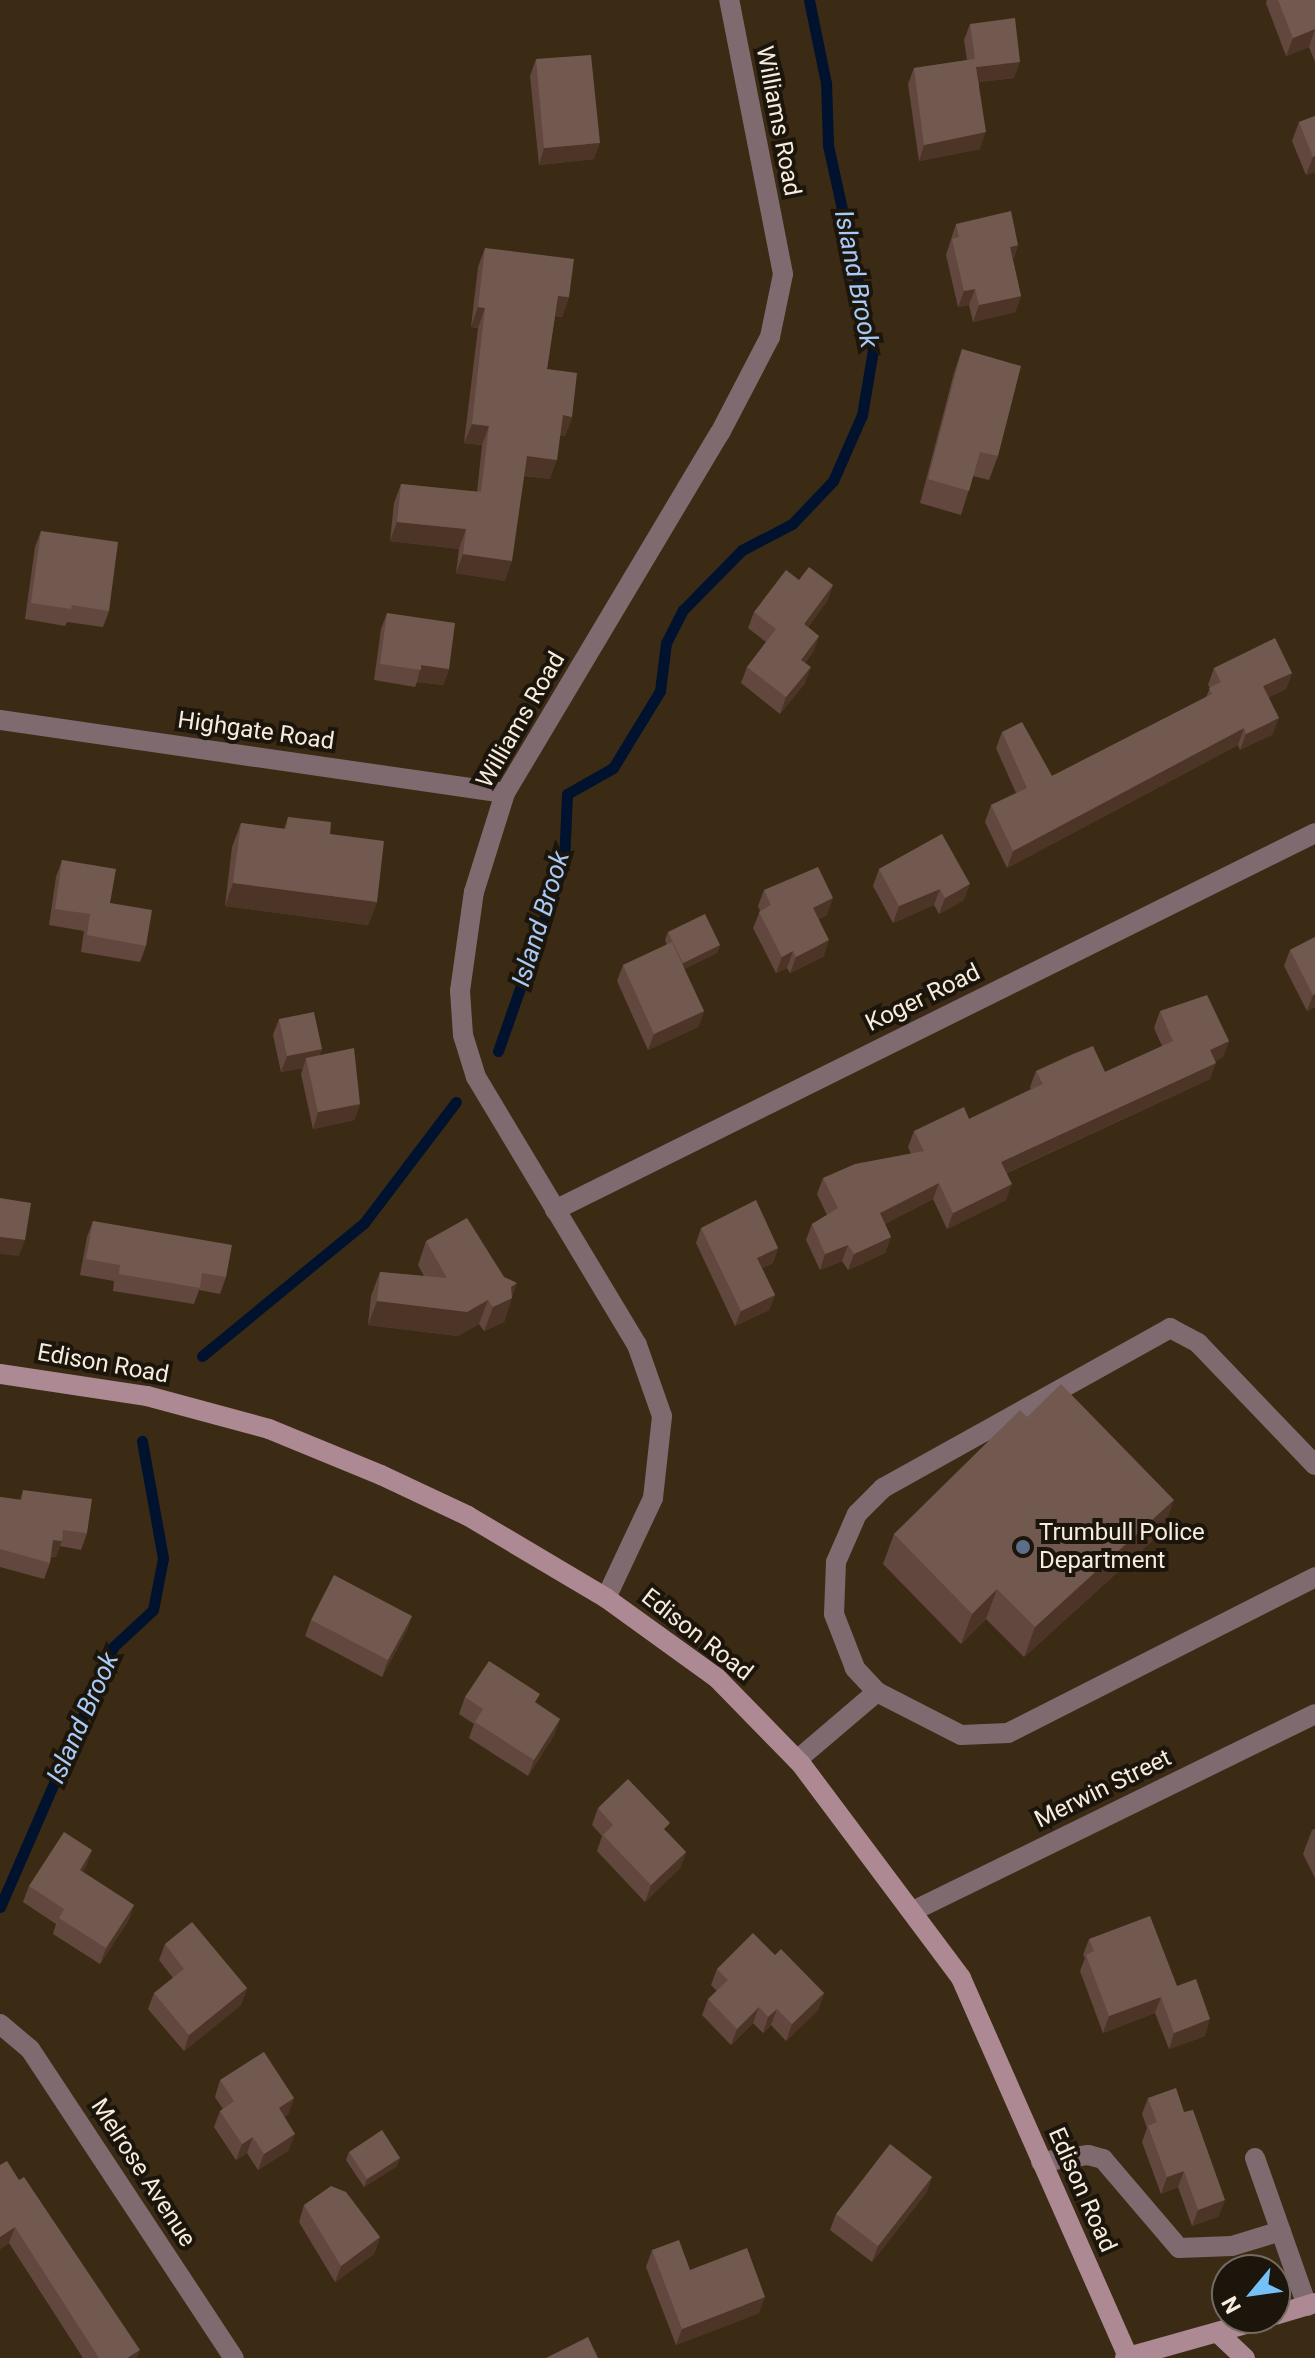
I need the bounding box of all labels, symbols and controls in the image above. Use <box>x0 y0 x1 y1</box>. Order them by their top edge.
street label: Williams Road <box>749 44 807 198</box>
water label: Island Brook <box>827 207 885 351</box>
street label: Williams Road <box>470 647 572 793</box>
street label: Highgate Road <box>176 706 336 756</box>
water label: Island Brook <box>506 848 576 990</box>
street label: Koger Road <box>861 958 985 1038</box>
street label: Edison Road <box>35 1338 171 1390</box>
place label: Trumbull Police Department <box>1039 1519 1205 1575</box>
marker: Trumbull Police Department <box>1014 1538 1032 1556</box>
street label: Edison Road <box>636 1583 758 1687</box>
water label: Island Brook <box>40 1648 126 1788</box>
street label: Merwin Street <box>1030 1744 1176 1834</box>
street label: Melrose Avenue <box>84 2094 202 2252</box>
street label: Edison Road <box>1042 2123 1122 2257</box>
north arrow <box>1211 2254 1291 2334</box>
text: N <box>1217 2292 1246 2318</box>

